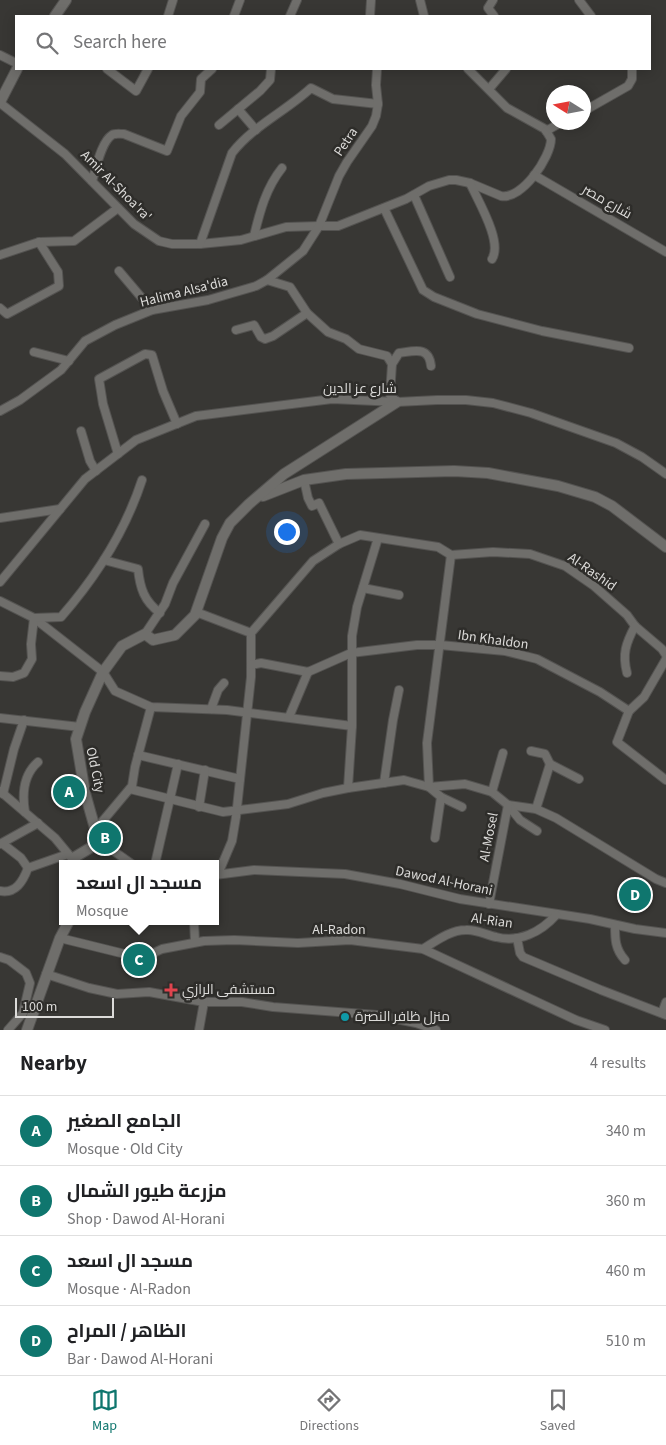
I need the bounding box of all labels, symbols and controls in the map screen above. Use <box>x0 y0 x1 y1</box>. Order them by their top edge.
search box <box>15 15 651 70</box>
icon: search <box>33 29 61 57</box>
text: Search here <box>73 29 167 56</box>
north arrow <box>546 85 591 130</box>
street label: Petra <box>329 124 363 160</box>
street label: Amir Al-Shoa'ra' <box>76 146 156 226</box>
street label: شارع مصر <box>578 179 636 224</box>
street label: Halima Alsa'dia <box>138 271 230 313</box>
street label: شارع عز الدين <box>323 379 397 399</box>
your location <box>274 519 300 545</box>
street label: Al-Rashid <box>564 548 620 596</box>
street label: Ibn Khaldon <box>456 625 530 655</box>
street label: Old City <box>80 745 110 795</box>
pin: A <box>53 773 85 811</box>
street label: Al-Mosel <box>474 810 504 863</box>
pin: B <box>89 819 121 857</box>
popup <box>59 860 219 925</box>
street label: Dawod Al-Horani <box>394 861 494 901</box>
text: مسجد ال اسعد <box>76 870 202 897</box>
pin: D <box>619 876 651 914</box>
text: Mosque <box>76 900 128 922</box>
street label: Al-Rian <box>470 908 514 934</box>
street label: Al-Radon <box>312 920 366 940</box>
pin: C <box>123 941 155 979</box>
place label: مستشفى الرازي <box>182 980 275 1001</box>
marker: مستشفى الرازي <box>164 983 178 997</box>
scale bar <box>15 995 114 1018</box>
text: 100 m <box>22 997 57 1017</box>
place label: منزل ظافر النصرة <box>355 1007 450 1027</box>
marker: منزل ظافر النصرة <box>339 1011 351 1023</box>
text: Nearby <box>20 1048 87 1078</box>
text: 4 results <box>590 1052 646 1074</box>
text: الجامع الصغير <box>67 1108 181 1135</box>
text: A <box>31 1120 41 1142</box>
text: 340 m <box>606 1120 646 1142</box>
text: Mosque · Old City <box>67 1138 183 1160</box>
text: مزرعة طيور الشمال <box>67 1178 227 1205</box>
text: B <box>31 1190 41 1212</box>
text: 360 m <box>606 1190 646 1212</box>
text: Shop · Dawod Al-Horani <box>67 1208 225 1230</box>
text: مسجد ال اسعد <box>67 1248 193 1275</box>
text: C <box>31 1260 41 1282</box>
text: 460 m <box>606 1260 646 1282</box>
text: Mosque · Al-Radon <box>67 1278 191 1300</box>
text: الظاهر / المراح <box>67 1318 186 1345</box>
text: D <box>31 1330 41 1352</box>
text: 510 m <box>606 1330 646 1352</box>
text: Bar · Dawod Al-Horani <box>67 1348 213 1370</box>
tab: Map <box>91 1386 119 1436</box>
tab: Directions <box>300 1386 359 1436</box>
tab: Saved <box>540 1386 575 1436</box>

